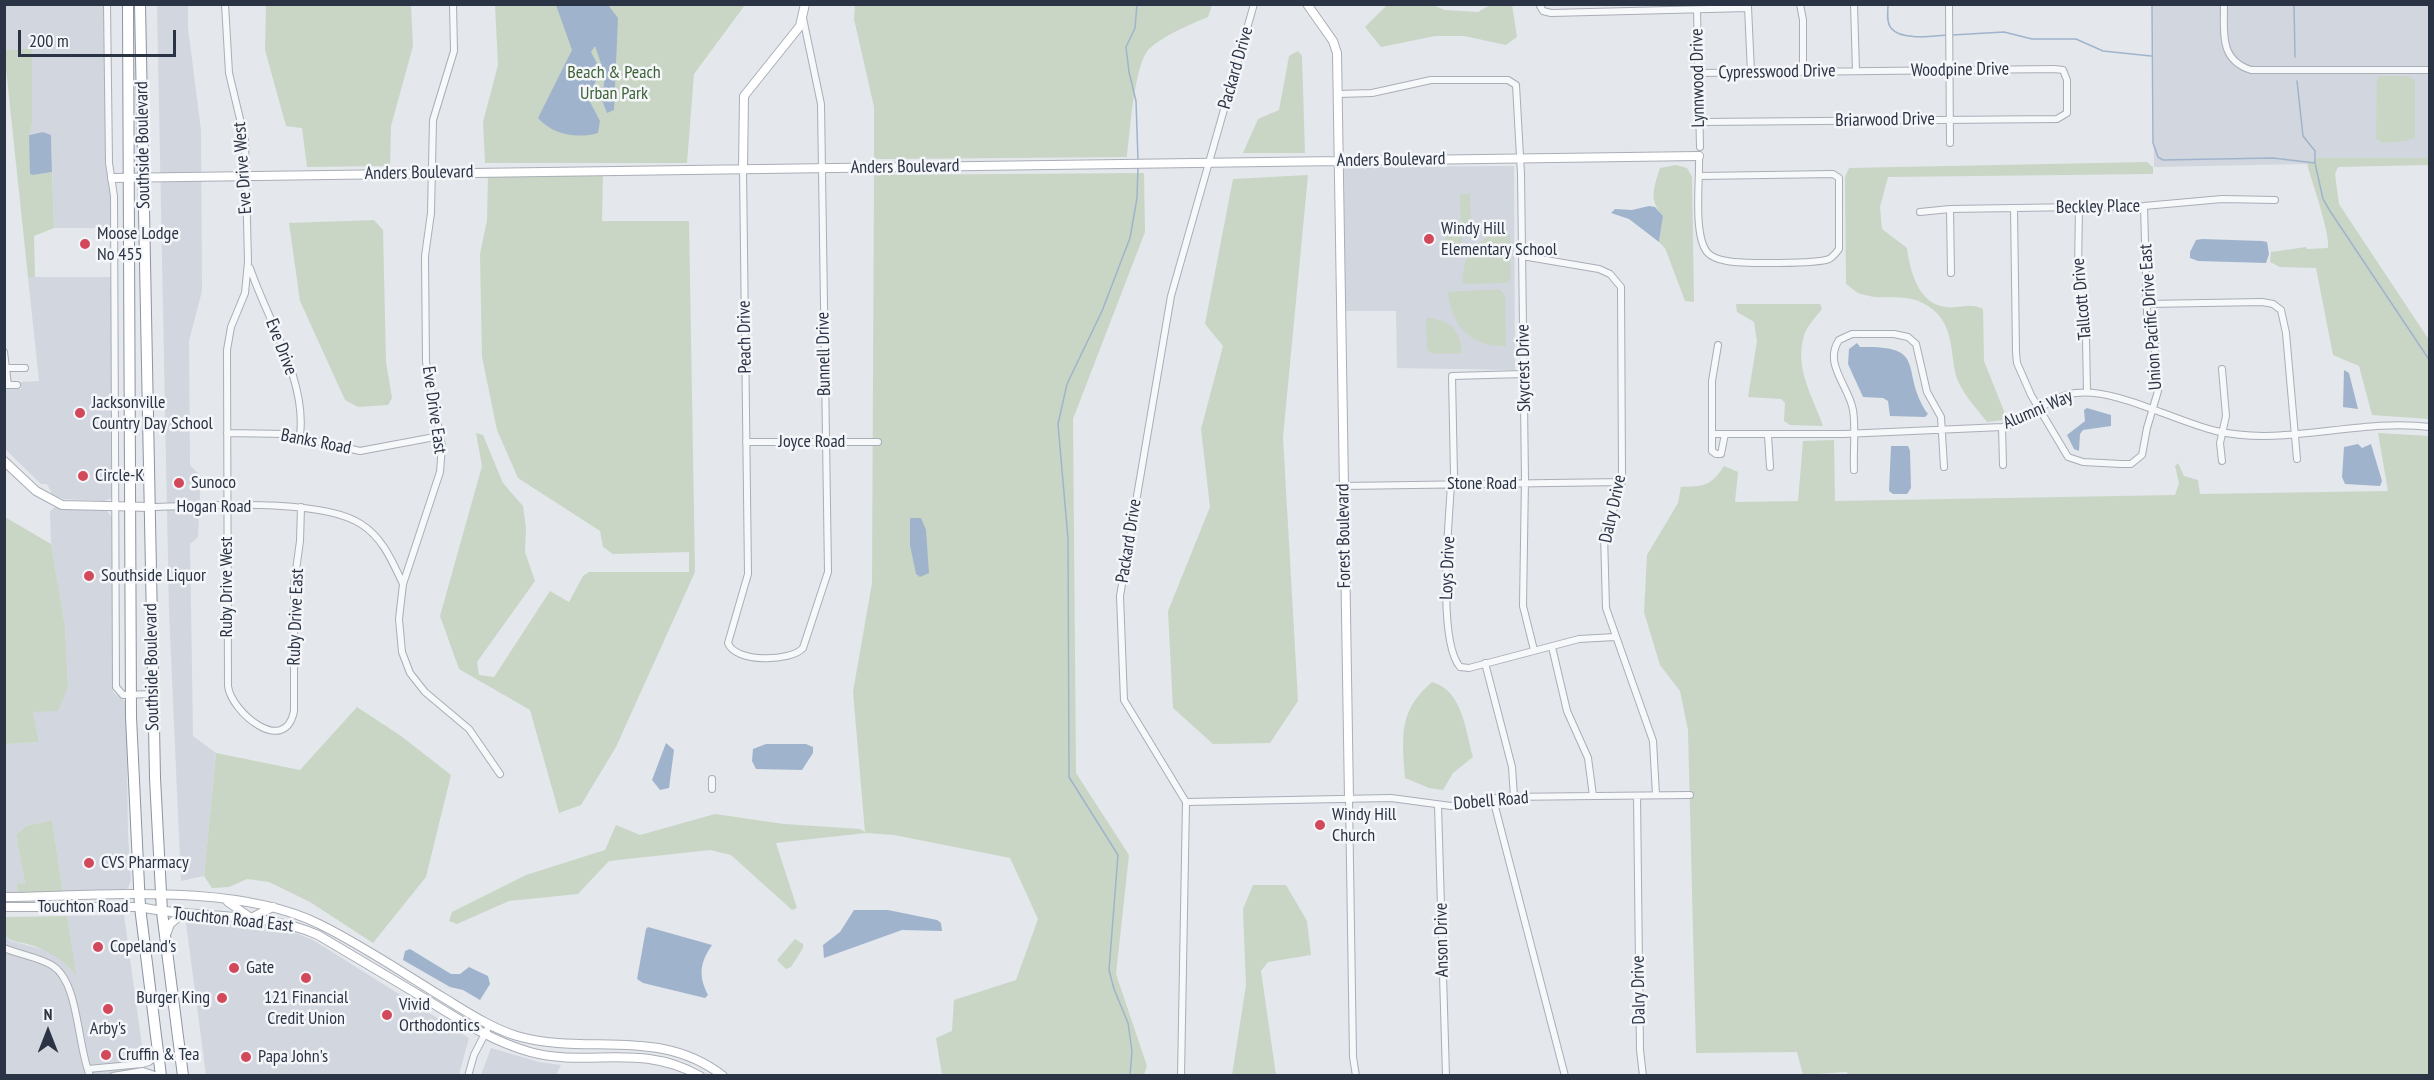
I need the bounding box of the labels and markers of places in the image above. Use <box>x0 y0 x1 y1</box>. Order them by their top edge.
place label: Windy Hill Elementary School <box>1441 218 1557 260</box>
place label: Moose Lodge No 455 <box>97 223 179 266</box>
marker: Windy Hill Elementary School <box>1422 232 1436 246</box>
marker: Moose Lodge No 455 <box>78 237 92 251</box>
place label: Jacksonville Country Day School <box>92 392 213 434</box>
marker: Jacksonville Country Day School <box>73 406 87 420</box>
place label: Circle-K <box>95 465 144 487</box>
marker: Circle-K <box>76 469 90 483</box>
place label: Sunoco <box>191 472 236 494</box>
marker: Sunoco <box>172 476 186 490</box>
place label: Southside Liquor <box>101 565 206 587</box>
marker: Southside Liquor <box>82 569 96 583</box>
place label: Windy Hill Church <box>1332 804 1396 846</box>
marker: Windy Hill Church <box>1313 818 1327 832</box>
place label: CVS Pharmacy <box>101 852 189 874</box>
marker: CVS Pharmacy <box>82 856 96 870</box>
place label: Copeland's <box>110 936 176 958</box>
marker: Copeland's <box>91 940 105 954</box>
place label: Gate <box>246 957 274 979</box>
marker: Gate <box>227 961 241 975</box>
marker: 121 Financial Credit Union <box>299 971 313 985</box>
place label: Burger King <box>136 987 210 1009</box>
place label: 121 Financial Credit Union <box>264 987 348 1030</box>
marker: Burger King <box>215 991 229 1005</box>
place label: Vivid Orthodontics <box>399 994 480 1036</box>
marker: Arby's <box>101 1002 115 1016</box>
marker: Vivid Orthodontics <box>380 1008 394 1022</box>
place label: Arby's <box>90 1018 126 1040</box>
place label: Cruffin & Tea <box>118 1044 199 1066</box>
place label: Papa John's <box>258 1046 328 1068</box>
marker: Cruffin & Tea <box>99 1048 113 1062</box>
marker: Papa John's <box>239 1050 253 1064</box>

